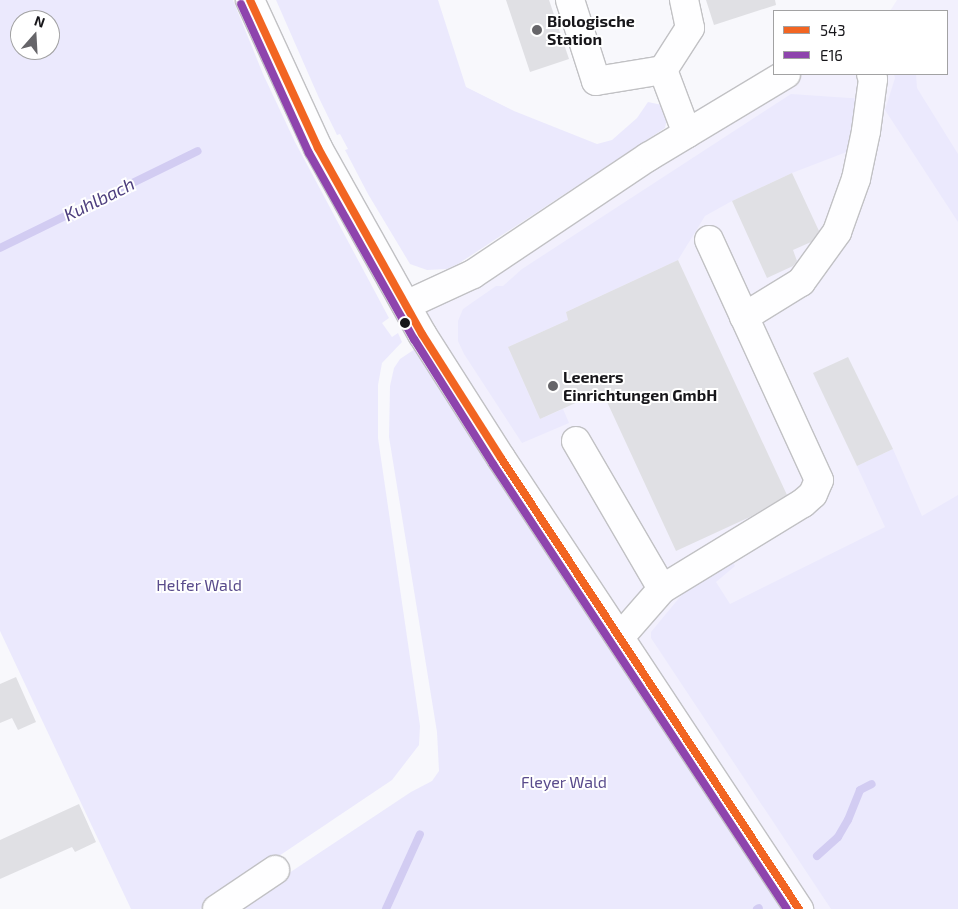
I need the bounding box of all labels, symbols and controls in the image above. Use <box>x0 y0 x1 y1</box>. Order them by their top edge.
north arrow <box>10 10 60 60</box>
legend <box>773 10 948 75</box>
place label: Biologische Station <box>547 11 635 49</box>
text: N <box>32 12 47 31</box>
text: 543 <box>820 21 846 39</box>
marker: Biologische Station <box>531 24 543 36</box>
text: E16 <box>820 46 843 64</box>
water label: Kuhlbach <box>60 173 138 225</box>
unlabelled marker <box>400 318 410 328</box>
place label: Leeners Einrichtungen GmbH <box>563 367 717 405</box>
marker: Leeners Einrichtungen GmbH <box>547 380 559 392</box>
park label: Helfer Wald <box>156 575 242 595</box>
park label: Fleyer Wald <box>521 772 607 792</box>

